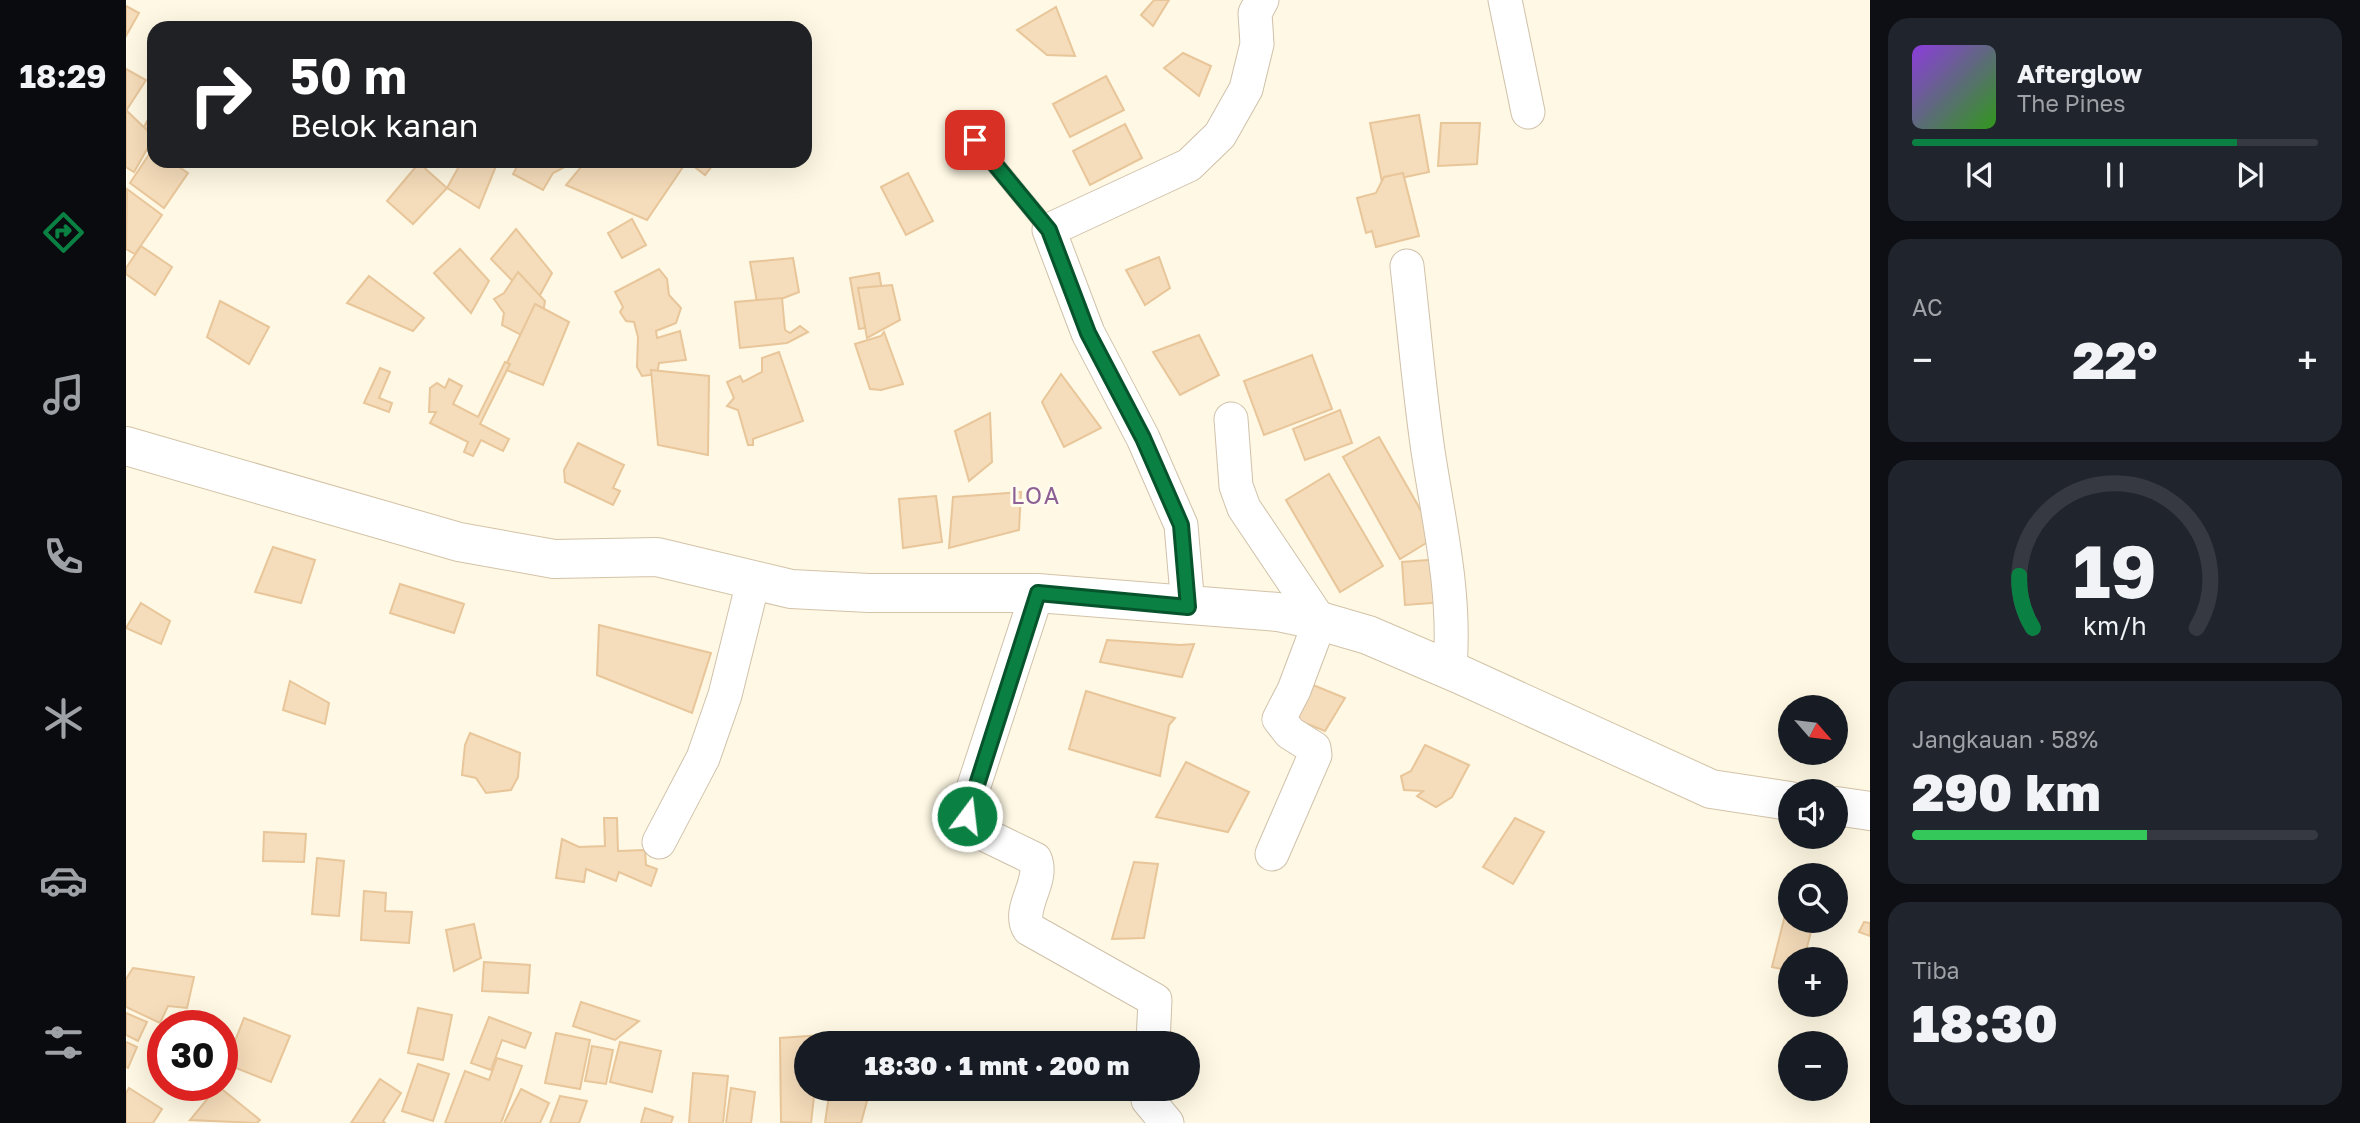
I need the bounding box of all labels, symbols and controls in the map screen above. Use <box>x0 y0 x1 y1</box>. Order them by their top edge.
text: 50 m <box>290 46 407 105</box>
icon: right <box>175 49 266 140</box>
text: 18:29 <box>19 57 107 95</box>
text: Afterglow <box>2017 58 2142 89</box>
text: The Pines <box>2017 89 2125 117</box>
text: Belok kanan <box>290 106 478 144</box>
pin <box>945 110 1005 170</box>
icon: arrive <box>956 121 994 159</box>
icon: previous <box>1961 156 1999 194</box>
icon: pause <box>2096 156 2134 194</box>
icon: next <box>2231 156 2269 194</box>
icon: directions <box>39 208 88 257</box>
text: AC <box>1912 293 1943 321</box>
text: 22° <box>2073 328 2157 390</box>
text: − <box>1912 337 1933 382</box>
text: + <box>2297 337 2318 382</box>
icon: music <box>39 370 88 419</box>
district label: LOA <box>1011 481 1061 509</box>
text: 19 <box>2073 527 2157 614</box>
icon: phone <box>39 532 88 581</box>
text: km/h <box>2083 609 2147 640</box>
icon: climate <box>39 694 88 743</box>
north arrow <box>1778 695 1848 765</box>
map controls <box>1778 695 1848 1101</box>
text: Jangkauan · 58% <box>1912 725 2098 753</box>
text: 290 km <box>1912 760 2101 822</box>
position arrow <box>930 779 1004 853</box>
button: sound <box>1778 779 1848 849</box>
icon: car <box>39 856 88 905</box>
button: search <box>1778 863 1848 933</box>
button: + <box>1778 947 1848 1017</box>
text: Tiba <box>1912 956 1960 984</box>
text: 18:30 <box>1912 991 2058 1053</box>
speed limit sign: 30 <box>147 1010 238 1101</box>
icon: filters <box>39 1018 88 1067</box>
button: − <box>1778 1031 1848 1101</box>
text: 18:30 · 1 mnt · 200 m <box>865 1050 1129 1081</box>

